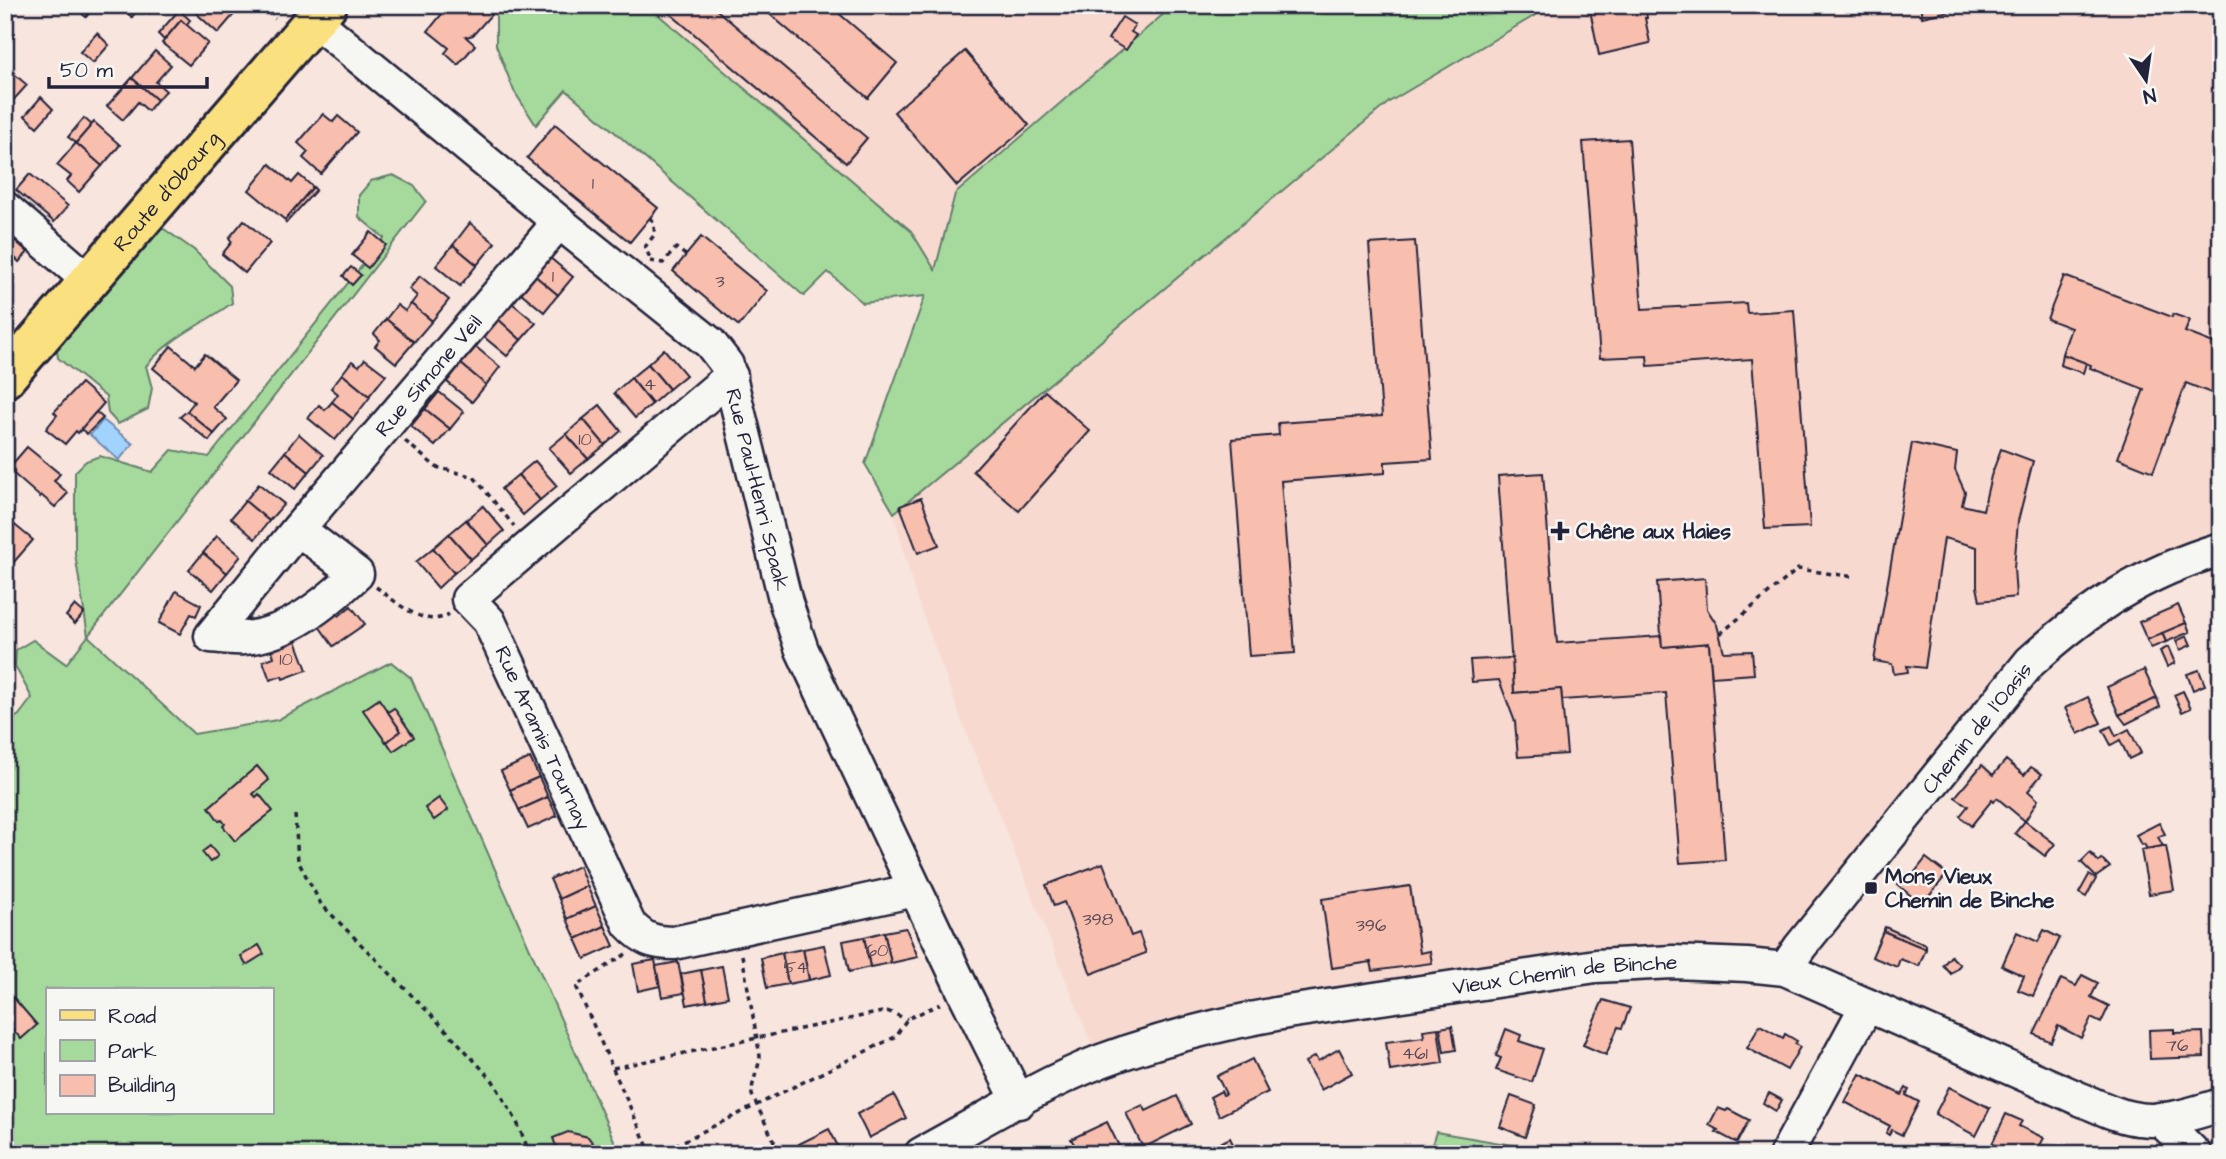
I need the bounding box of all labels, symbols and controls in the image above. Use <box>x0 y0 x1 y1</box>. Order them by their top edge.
scale bar <box>49 46 206 90</box>
north arrow <box>2110 46 2180 116</box>
text: 50 m <box>60 56 114 85</box>
text: N <box>2141 81 2158 110</box>
street label: Route d'Obourg <box>106 124 228 258</box>
house number: 1 <box>592 171 594 196</box>
house number: 1 <box>552 264 554 289</box>
house number: 3 <box>715 269 725 294</box>
street label: Rue Simone Veil <box>368 308 489 443</box>
house number: 4 <box>644 372 656 397</box>
street label: Rue Paul-Henri Spaak <box>719 385 797 594</box>
house number: 10 <box>578 427 592 452</box>
place label: Chêne aux Haies <box>1576 517 1731 546</box>
marker: Chêne aux Haies <box>1550 521 1570 541</box>
street label: Rue Aramis Tournay <box>488 641 598 836</box>
house number: 10 <box>279 647 293 672</box>
street label: Chemin de l'Oasis <box>1915 656 2039 800</box>
place label: Mons Vieux Chemin de Binche <box>1885 862 2055 915</box>
marker: Mons Vieux Chemin de Binche <box>1863 880 1879 896</box>
house number: 398 <box>1082 907 1114 932</box>
house number: 396 <box>1356 913 1386 938</box>
house number: 60 <box>866 938 888 963</box>
street label: Vieux Chemin de Binche <box>1451 947 1678 1002</box>
house number: 54 <box>784 955 809 980</box>
legend <box>46 988 273 1114</box>
text: Road <box>108 1002 156 1031</box>
house number: 76 <box>2166 1033 2188 1058</box>
text: Park <box>108 1037 157 1066</box>
house number: 461 <box>1402 1041 1428 1066</box>
text: Building <box>108 1071 176 1102</box>

